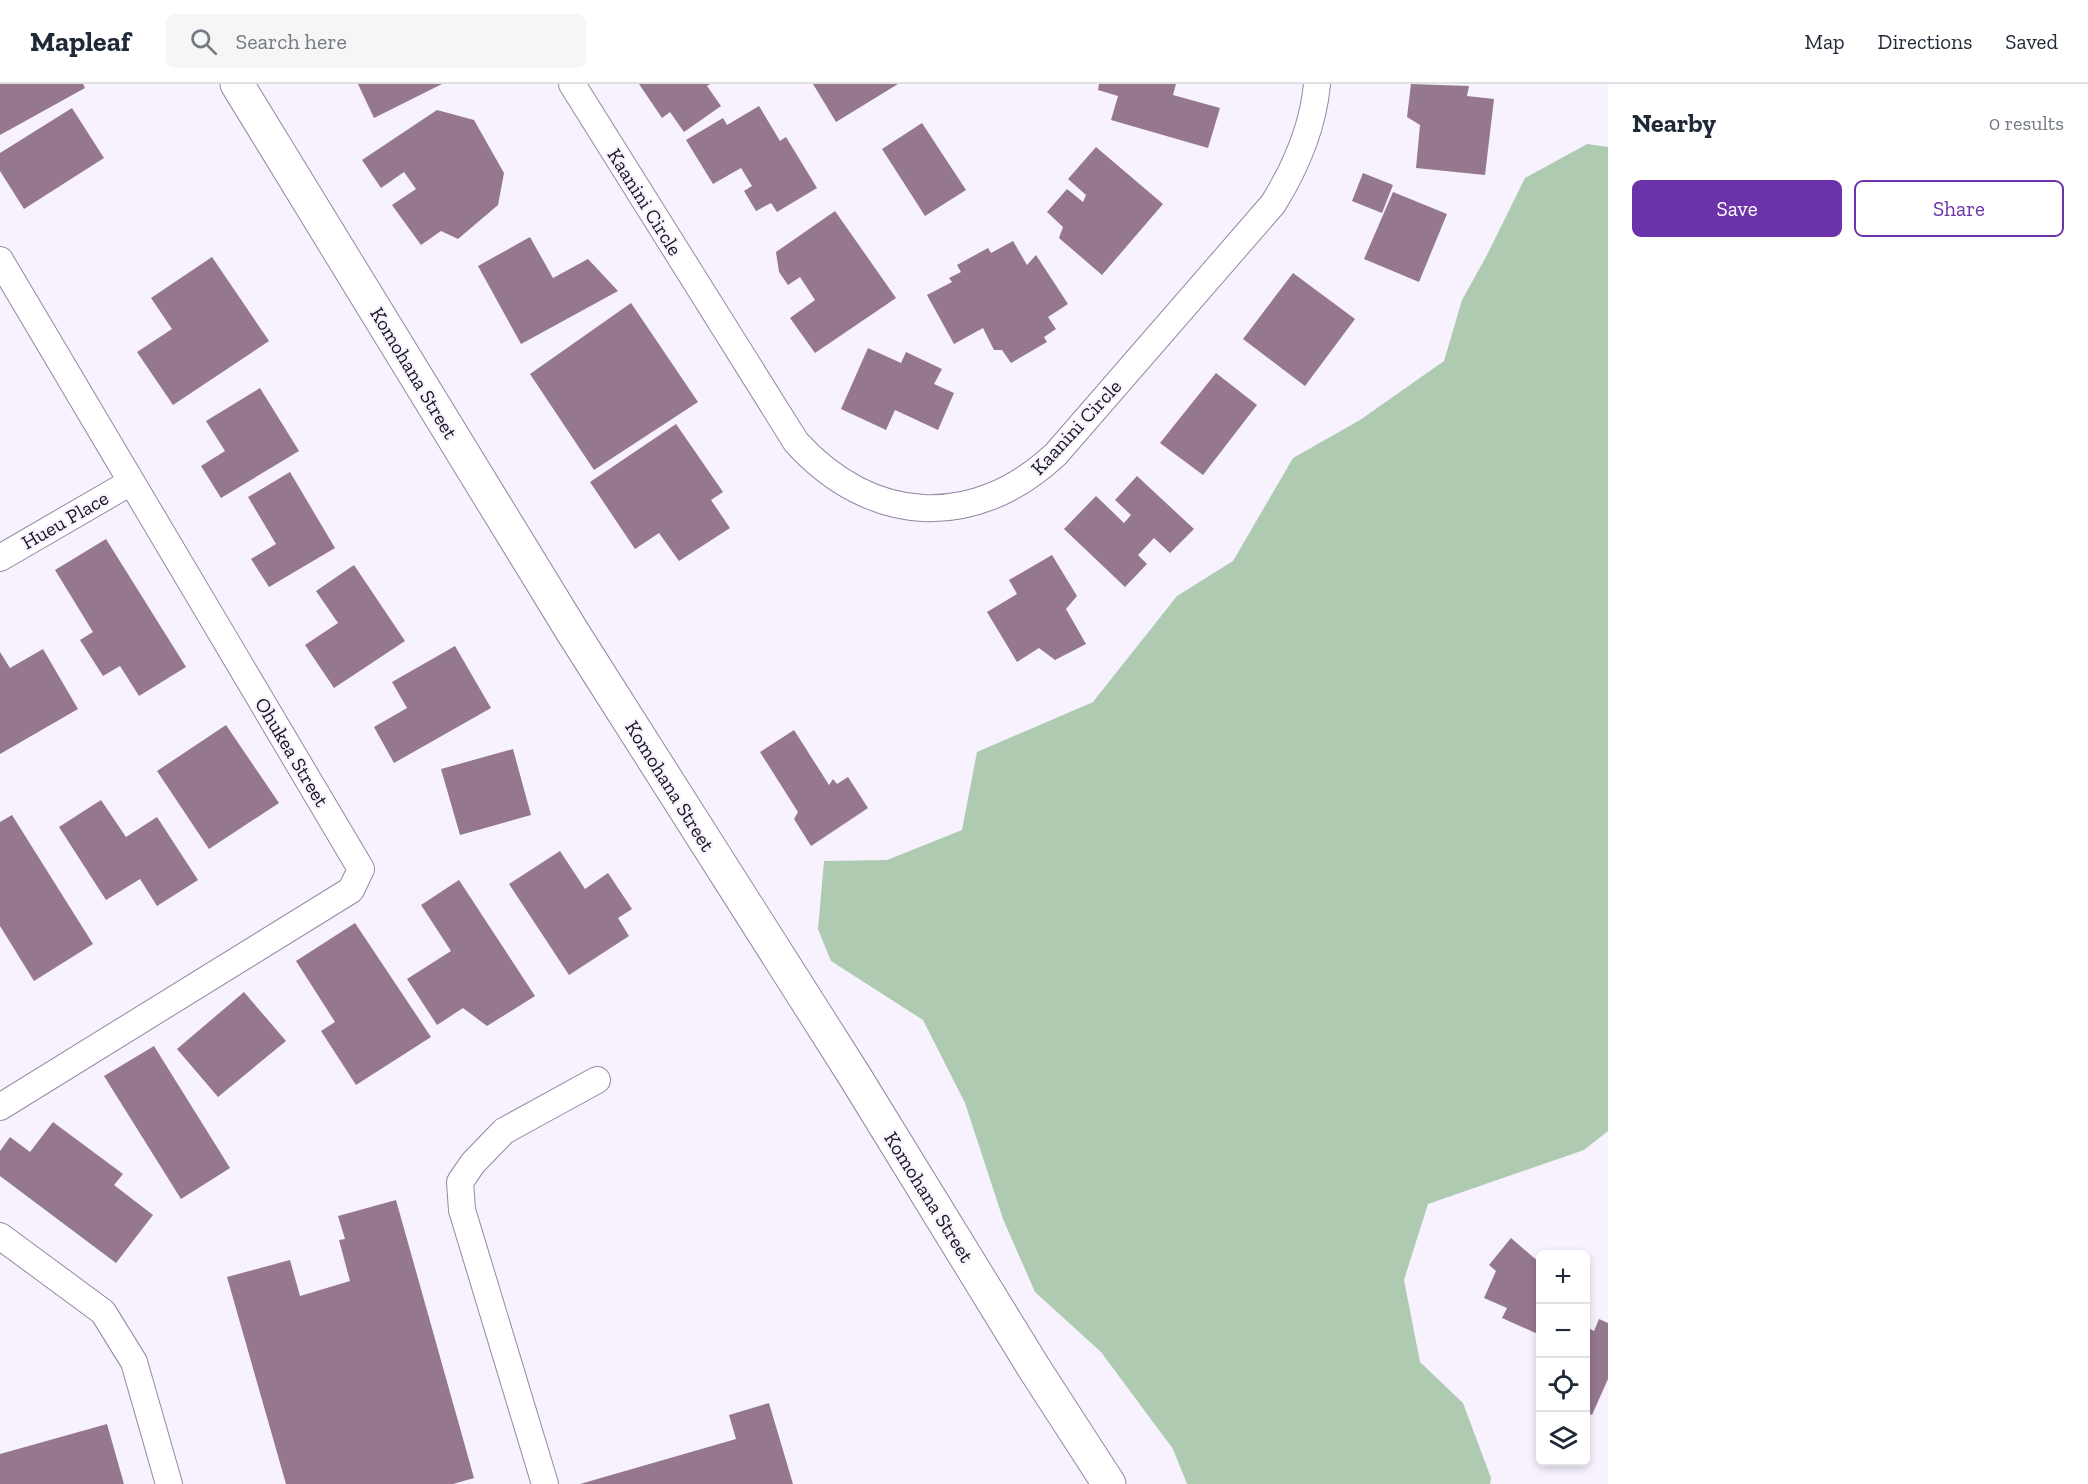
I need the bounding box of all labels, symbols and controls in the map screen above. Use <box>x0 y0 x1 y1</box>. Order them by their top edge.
search box <box>166 14 586 68</box>
text: Mapleaf <box>30 25 130 58</box>
icon: search <box>187 25 220 58</box>
text: Search here <box>235 28 347 55</box>
text: Map <box>1805 29 1845 54</box>
text: Directions <box>1878 29 1972 54</box>
text: Saved <box>2005 29 2058 54</box>
text: Nearby <box>1632 107 1716 139</box>
text: 0 results <box>1989 111 2064 135</box>
street label: Kaanini Circle <box>603 144 687 260</box>
button: Save <box>1632 180 1842 237</box>
button: Share <box>1854 180 2064 237</box>
street label: Komohana Street <box>365 303 463 444</box>
street label: Kaanini Circle <box>1026 374 1126 480</box>
street label: Hueu Place <box>17 486 113 554</box>
street label: Ohukea Street <box>250 693 334 811</box>
street label: Komohana Street <box>620 716 720 856</box>
street label: Komohana Street <box>879 1127 979 1267</box>
map controls <box>1536 1250 1590 1466</box>
button: + <box>1536 1250 1590 1304</box>
button: − <box>1536 1304 1590 1358</box>
button: locate <box>1536 1358 1590 1412</box>
button: layers <box>1536 1412 1590 1466</box>

